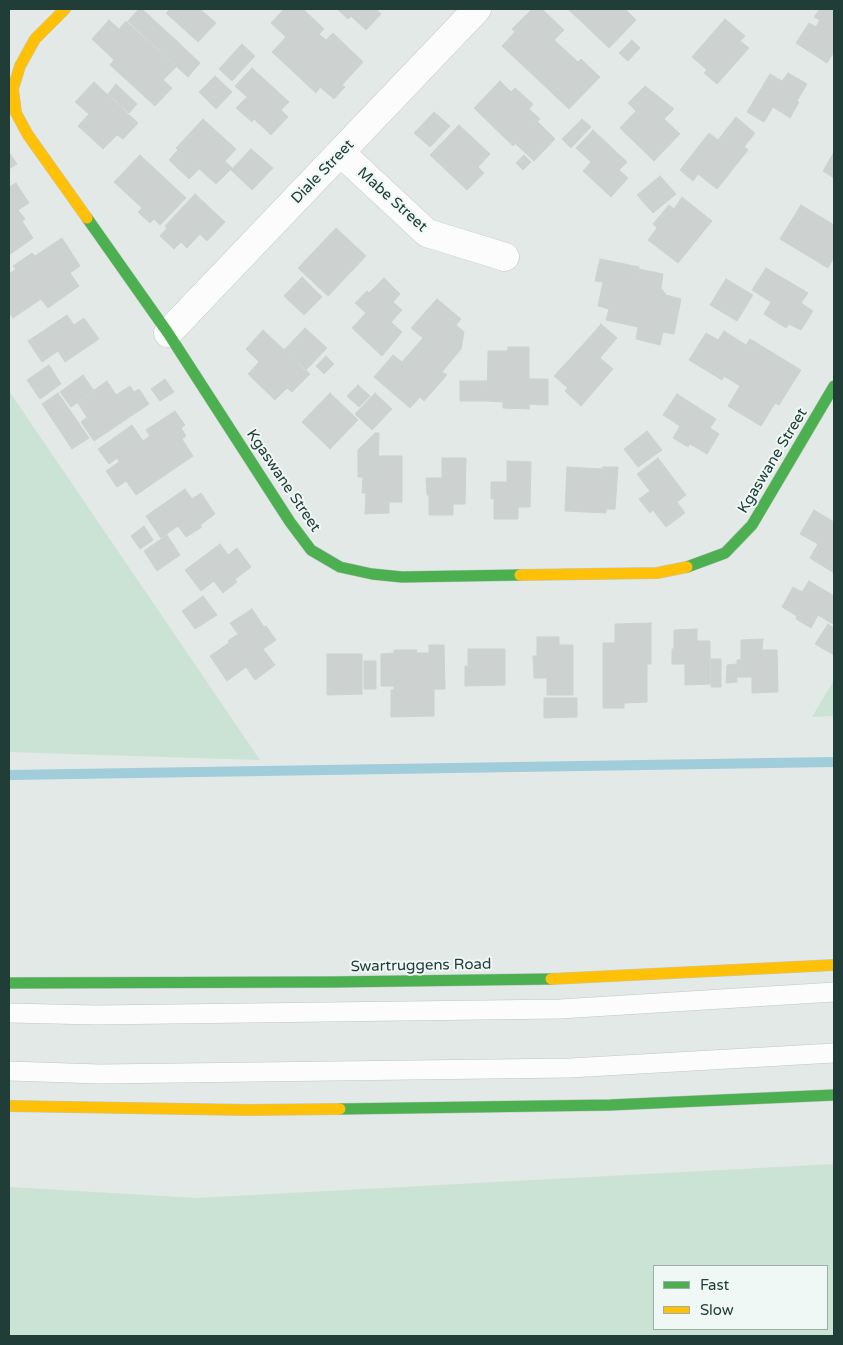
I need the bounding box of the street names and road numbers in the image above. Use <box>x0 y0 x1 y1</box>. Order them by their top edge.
street label: Diale Street <box>288 136 358 208</box>
street label: Mabe Street <box>353 164 431 236</box>
street label: Kgaswane Street <box>734 405 812 517</box>
street label: Kgaswane Street <box>242 426 324 536</box>
street label: Swartruggens Road <box>351 956 491 976</box>

